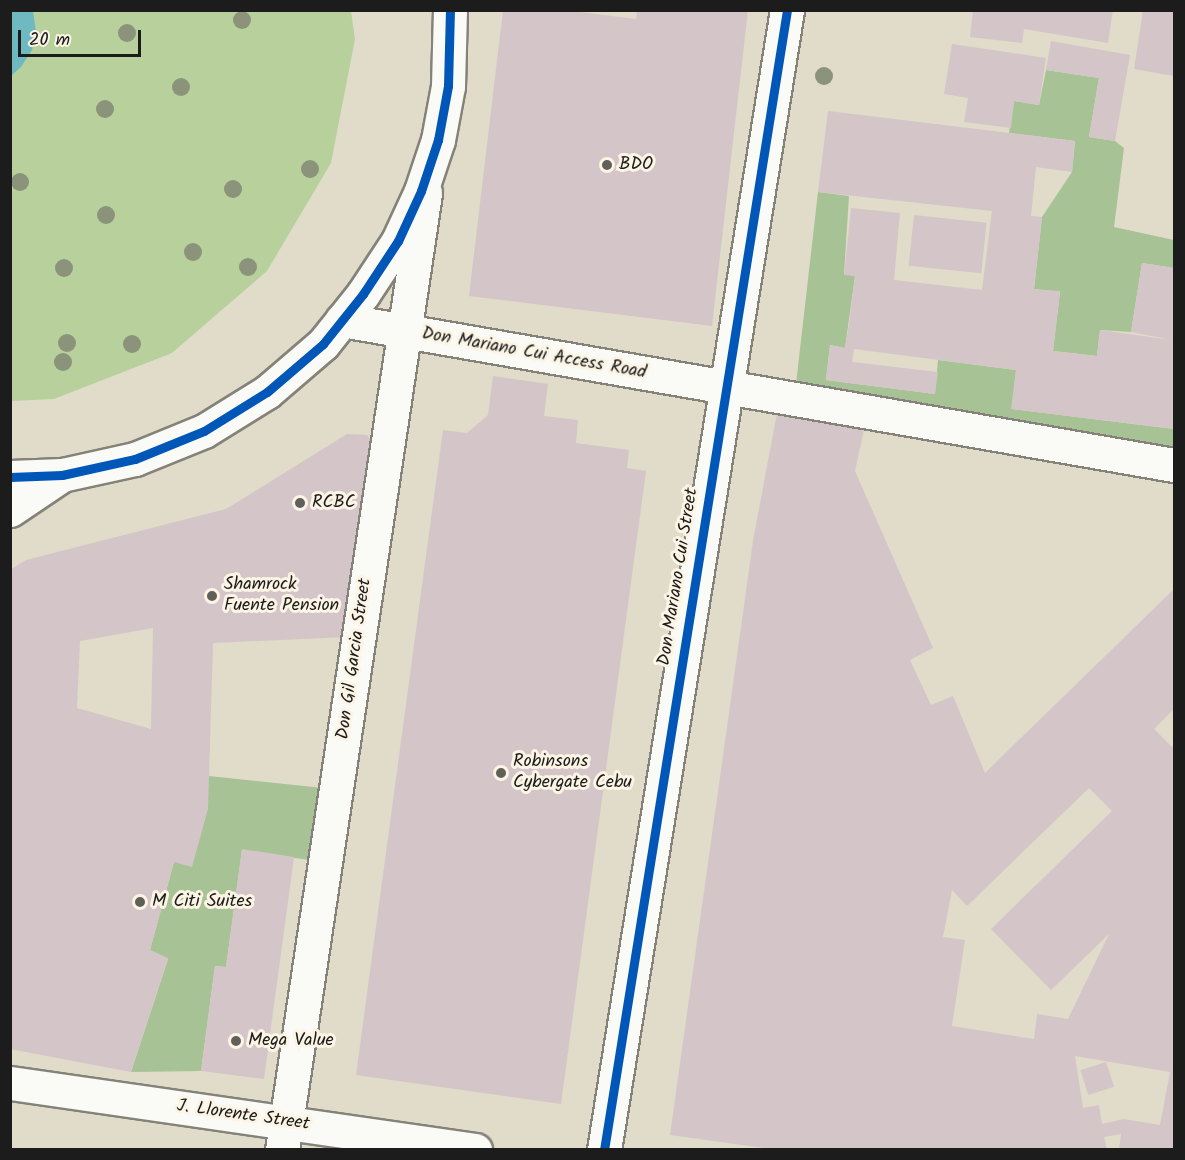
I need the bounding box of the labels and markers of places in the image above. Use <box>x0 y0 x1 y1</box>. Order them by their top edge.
place label: BDO <box>619 154 653 176</box>
marker: BDO <box>600 158 614 172</box>
place label: RCBC <box>312 492 356 514</box>
marker: RCBC <box>293 496 307 510</box>
place label: Shamrock Fuente Pension <box>224 575 339 618</box>
marker: Shamrock Fuente Pension <box>205 589 219 603</box>
place label: Robinsons Cybergate Cebu <box>513 752 632 795</box>
marker: Robinsons Cybergate Cebu <box>494 766 508 780</box>
place label: M Citi Suites <box>152 891 252 913</box>
marker: M Citi Suites <box>133 895 147 909</box>
place label: Mega Value <box>248 1030 334 1052</box>
marker: Mega Value <box>229 1034 243 1048</box>

